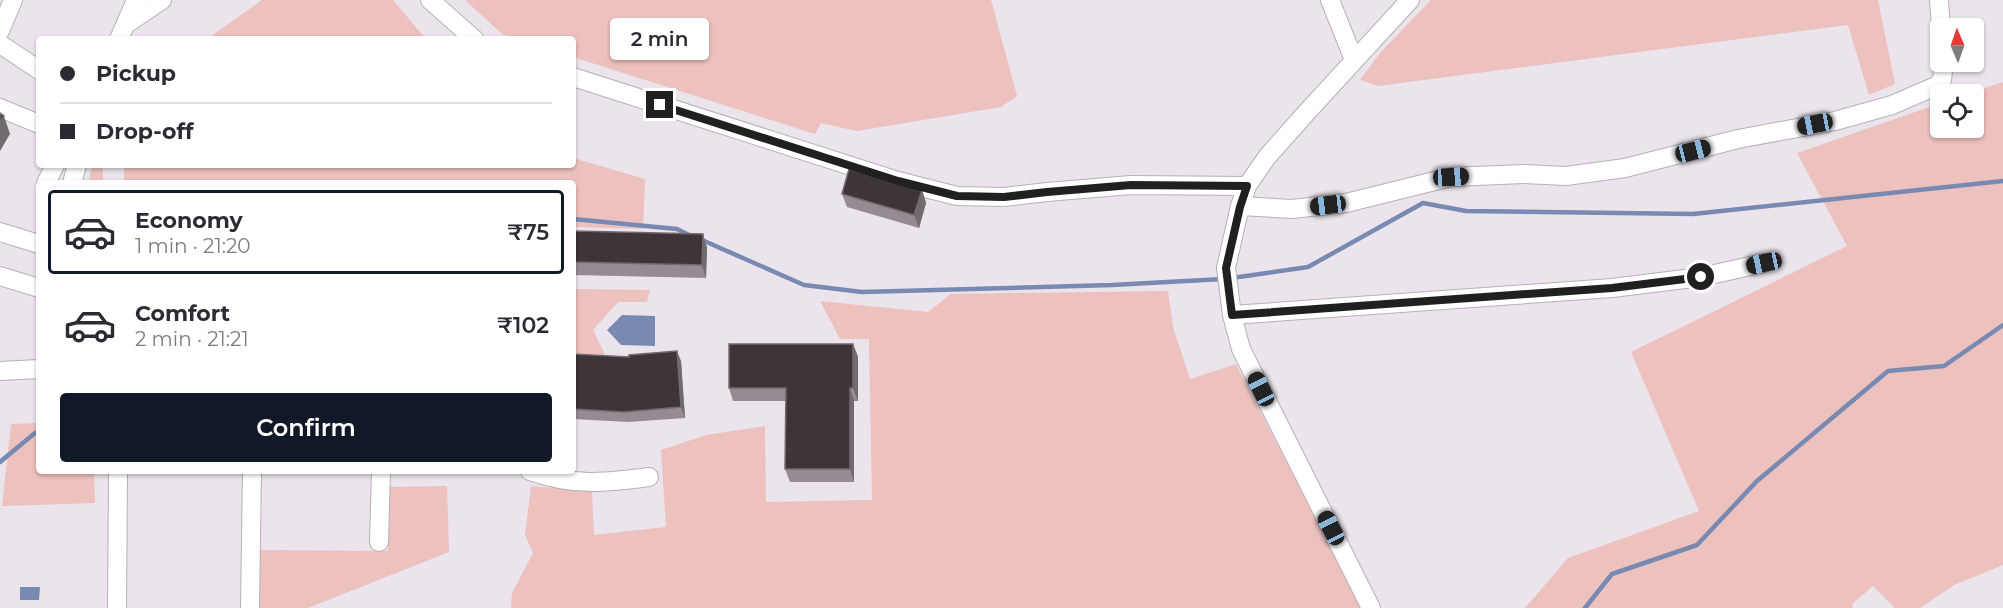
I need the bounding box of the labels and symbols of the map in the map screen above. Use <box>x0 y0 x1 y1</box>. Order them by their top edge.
callout: 2 min <box>610 18 710 60</box>
north arrow <box>1930 18 1984 72</box>
route end <box>646 91 673 118</box>
car <box>1796 112 1834 136</box>
car <box>1673 138 1713 164</box>
car <box>1433 167 1469 187</box>
car <box>1309 194 1347 216</box>
car <box>1745 250 1783 276</box>
route start <box>1687 263 1714 290</box>
car <box>1245 369 1277 409</box>
car <box>1315 508 1347 548</box>

